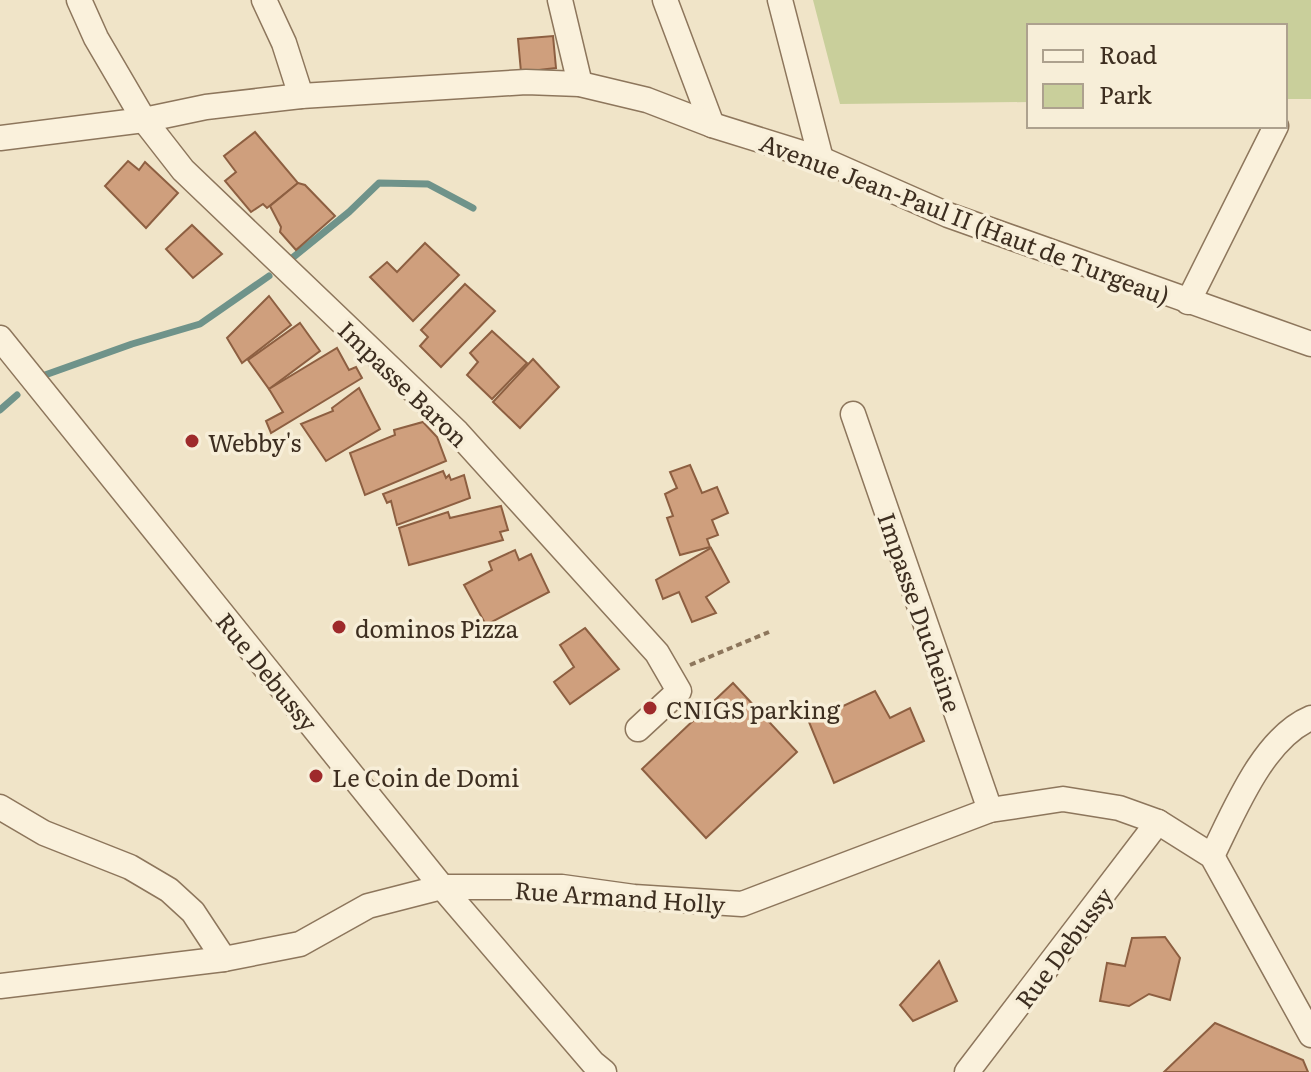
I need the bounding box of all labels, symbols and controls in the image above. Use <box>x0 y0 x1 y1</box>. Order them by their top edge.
legend <box>1027 24 1287 128</box>
text: Road <box>1099 36 1158 71</box>
text: Park <box>1099 76 1152 111</box>
street label: Avenue Jean-Paul II (Haut de Turgeau) <box>755 124 1175 312</box>
street label: Impasse Baron <box>331 312 477 454</box>
place label: Webby's <box>208 424 302 459</box>
marker: Webby's <box>183 432 201 450</box>
street label: Impasse Ducheine <box>870 507 972 717</box>
street label: Rue Debussy <box>209 604 327 738</box>
place label: dominos Pizza <box>355 610 518 645</box>
marker: dominos Pizza <box>330 618 348 636</box>
place label: CNIGS parking <box>666 691 841 726</box>
marker: CNIGS parking <box>641 699 659 717</box>
place label: Le Coin de Domi <box>332 759 519 794</box>
marker: Le Coin de Domi <box>307 767 325 785</box>
street label: Rue Armand Holly <box>513 871 727 921</box>
street label: Rue Debussy <box>1006 879 1120 1015</box>

